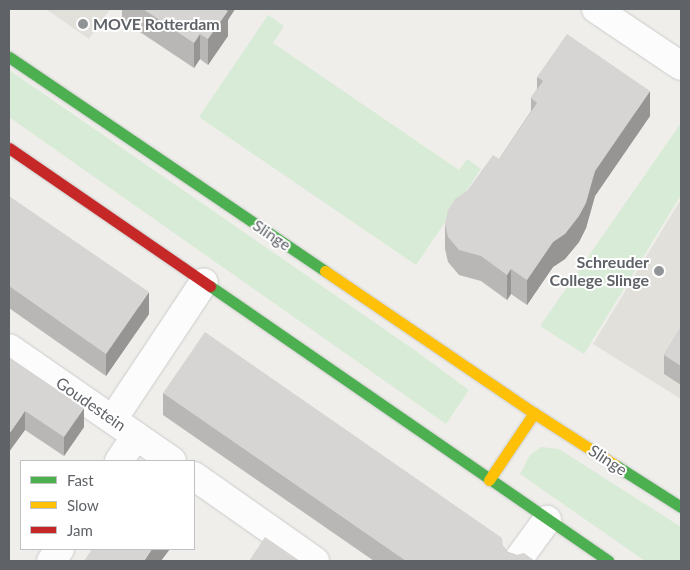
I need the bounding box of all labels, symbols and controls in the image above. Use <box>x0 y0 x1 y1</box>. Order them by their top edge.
place label: MOVE Rotterdam <box>93 14 220 34</box>
marker: MOVE Rotterdam <box>77 18 89 30</box>
street label: Slinge <box>249 215 295 255</box>
place label: Schreuder College Slinge <box>550 252 649 290</box>
marker: Schreuder College Slinge <box>653 265 665 277</box>
street label: Goudestein <box>52 373 130 435</box>
street label: Slinge <box>585 441 631 479</box>
legend <box>20 460 195 550</box>
text: Fast <box>67 471 94 489</box>
text: Slow <box>67 496 99 514</box>
text: Jam <box>67 521 93 539</box>

